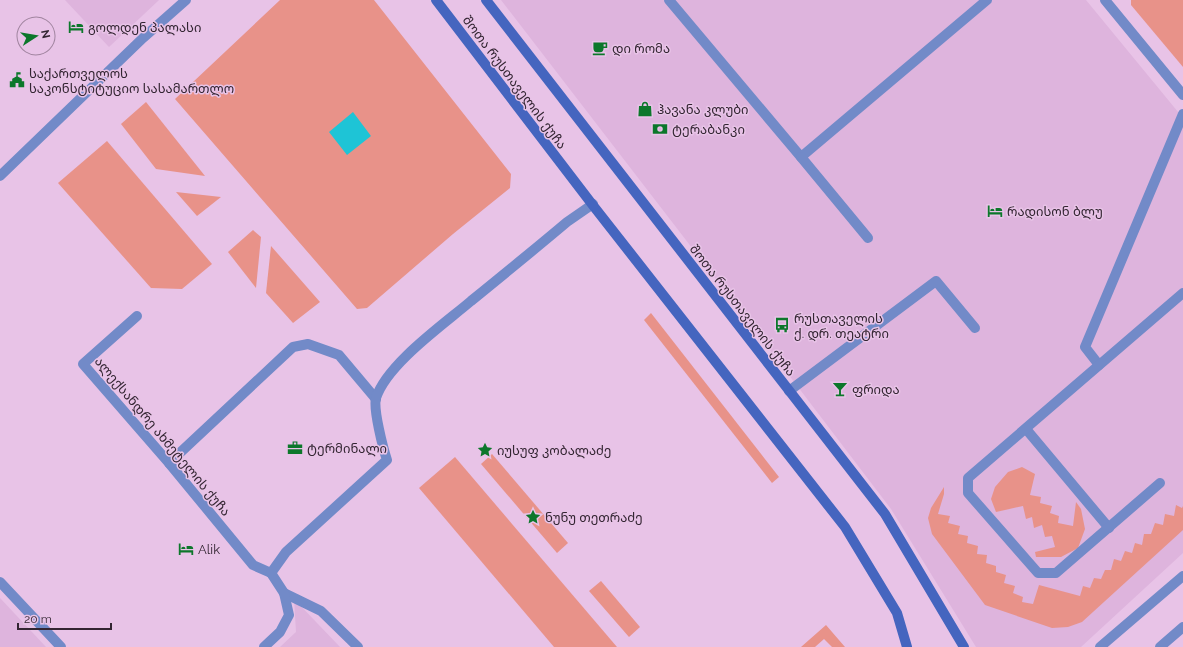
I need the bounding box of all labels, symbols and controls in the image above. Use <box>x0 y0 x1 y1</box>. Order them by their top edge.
street label: შოთა რუსთაველის ქუჩა <box>459 13 570 152</box>
north arrow <box>16 16 56 56</box>
hotel icon: გოლდენ პალასი <box>67 18 85 36</box>
place label: გოლდენ პალასი <box>88 20 201 36</box>
text: N <box>38 29 53 39</box>
cafe icon: დი რომა <box>591 39 609 57</box>
place label: დი რომა <box>612 41 670 57</box>
place label: საქართველოს საკონსტიტუციო სასამართლო <box>29 66 234 97</box>
public building icon: საქართველოს საკონსტიტუციო სასამართლო <box>8 71 26 89</box>
shop icon: ჰავანა კლუბი <box>636 100 654 118</box>
place label: ჰავანა კლუბი <box>657 102 749 118</box>
bank icon: ტერაბანკი <box>651 120 669 138</box>
place label: ტერაბანკი <box>672 122 745 137</box>
hotel icon: რადისონ ბლუ <box>986 202 1004 220</box>
place label: რადისონ ბლუ <box>1007 204 1103 220</box>
street label: შოთა რუსთაველის ქუჩა <box>686 242 799 380</box>
place label: რუსთაველის ქ. დრ. თეატრი <box>794 311 889 342</box>
bus stop icon: რუსთაველის ქ. დრ. თეატრი <box>773 316 791 334</box>
street label: ალექსანდრე ახმეტელის ქუჩა <box>91 354 234 520</box>
bar icon: ფრიდა <box>831 380 849 398</box>
place label: ფრიდა <box>852 382 900 398</box>
office icon: ტერმინალი <box>286 439 304 457</box>
place label: ტერმინალი <box>307 441 387 457</box>
place icon: იუსუფ კობალაძე <box>476 441 494 459</box>
place label: იუსუფ კობალაძე <box>497 443 611 459</box>
place icon: ნუნუ თეთრაძე <box>524 508 542 526</box>
place label: ნუნუ თეთრაძე <box>545 510 643 525</box>
hotel icon: Alik <box>177 540 195 558</box>
place label: Alik <box>198 542 220 557</box>
scale bar <box>18 605 111 631</box>
text: 20 m <box>24 612 52 626</box>

